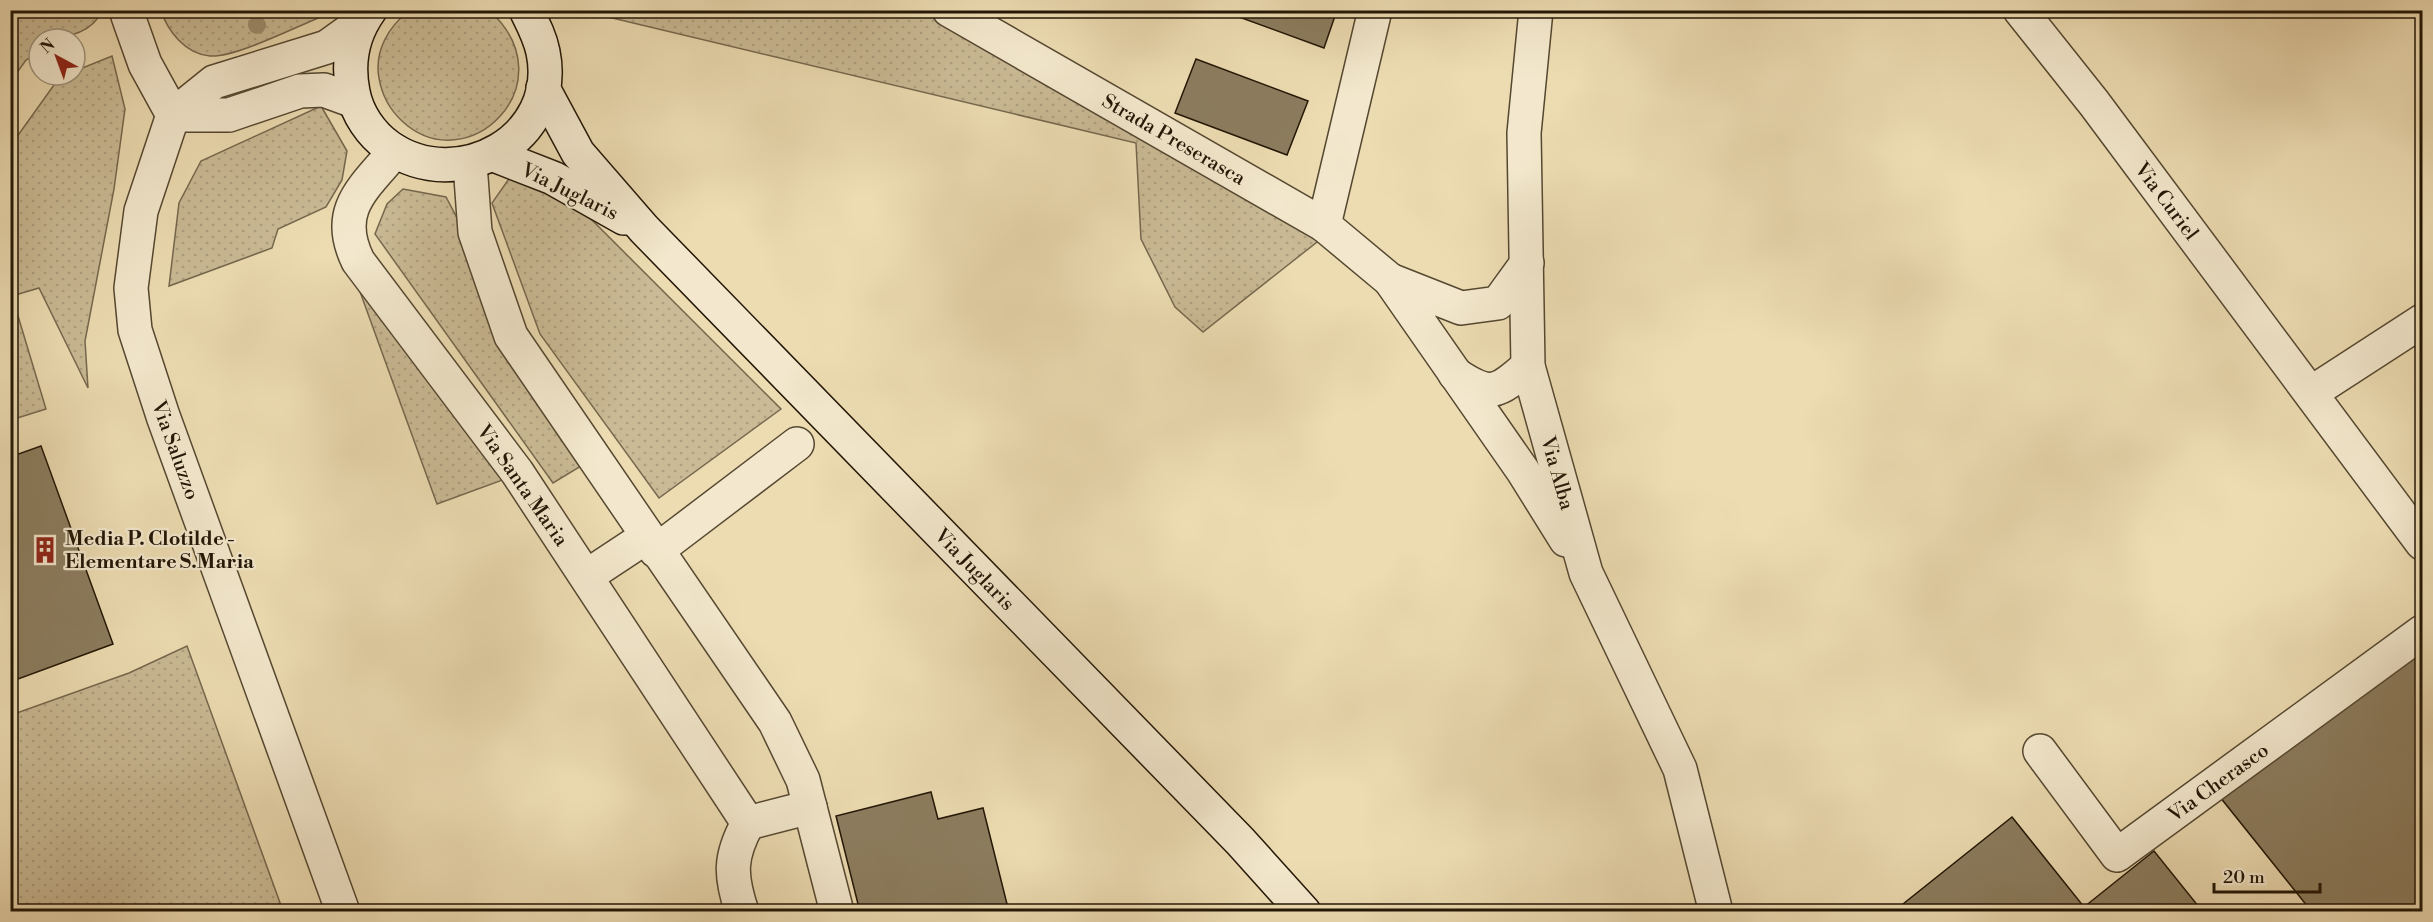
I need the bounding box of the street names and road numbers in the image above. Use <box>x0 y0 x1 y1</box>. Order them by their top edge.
street label: Strada Preserasca <box>1097 89 1250 192</box>
street label: Via Curiel <box>2128 157 2203 246</box>
street label: Via Juglaris <box>516 158 622 227</box>
street label: Via Saluzzo <box>145 397 204 503</box>
street label: Via Santa Maria <box>470 419 573 552</box>
street label: Via Alba <box>1534 433 1579 514</box>
street label: Via Juglaris <box>928 523 1019 616</box>
street label: Via Cherasco <box>2163 738 2274 829</box>

